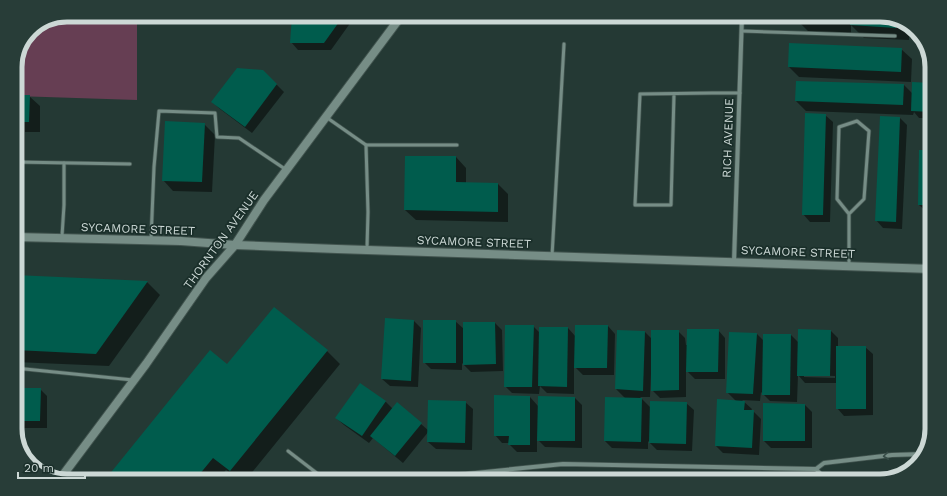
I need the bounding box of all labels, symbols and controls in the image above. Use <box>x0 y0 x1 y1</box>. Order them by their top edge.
street label: RICH AVENUE <box>720 98 736 178</box>
street label: THORNTON AVENUE <box>181 188 261 292</box>
street label: SYCAMORE STREET <box>81 220 195 238</box>
street label: SYCAMORE STREET <box>417 233 531 251</box>
street label: SYCAMORE STREET <box>741 243 855 261</box>
one-way arrow <box>883 451 889 460</box>
scale bar <box>18 454 85 480</box>
text: 20 m <box>24 461 54 475</box>

